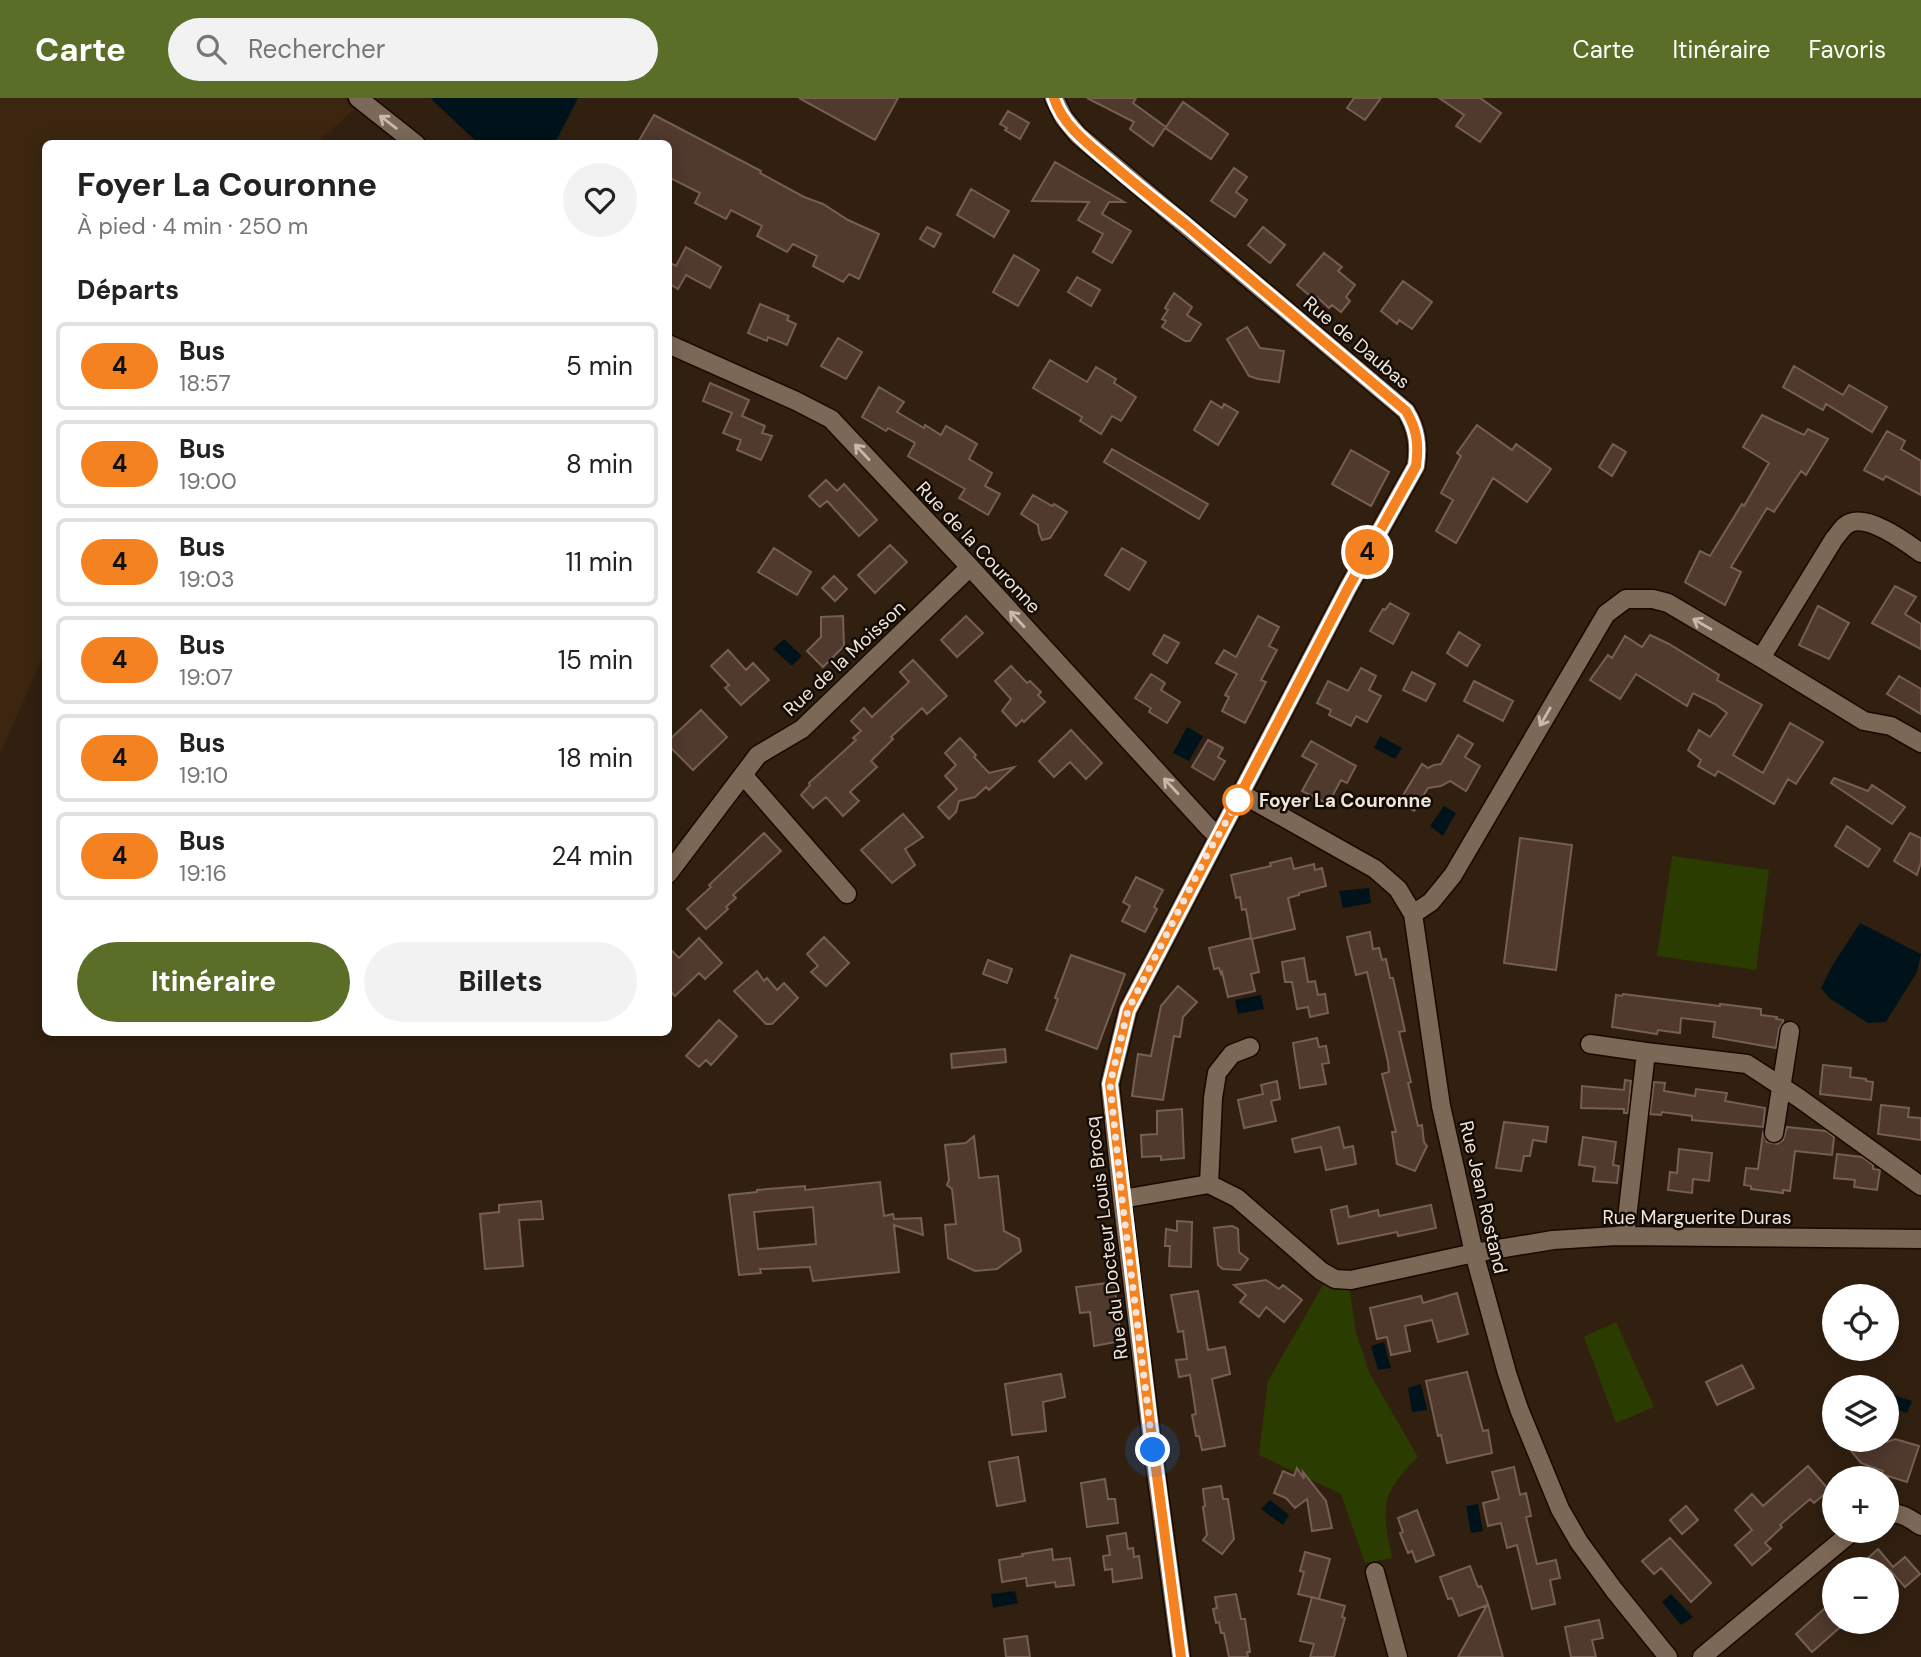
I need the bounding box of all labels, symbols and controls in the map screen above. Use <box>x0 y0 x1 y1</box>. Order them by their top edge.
search box <box>168 18 658 81</box>
text: Carte <box>35 28 126 71</box>
icon: search <box>192 30 230 68</box>
text: Rechercher <box>248 32 385 66</box>
text: Carte <box>1573 34 1634 65</box>
text: Itinéraire <box>1672 34 1770 65</box>
text: Favoris <box>1808 34 1886 65</box>
one-way arrow <box>379 115 398 129</box>
text: Foyer La Couronne <box>77 163 377 206</box>
button: heart <box>563 163 637 237</box>
text: À pied · 4 min · 250 m <box>77 211 308 241</box>
text: Départs <box>77 273 179 307</box>
street label: Rue de Daubas <box>1298 290 1415 394</box>
text: Bus <box>179 334 225 368</box>
text: 5 min <box>566 349 633 383</box>
text: 4 <box>112 350 127 381</box>
text: 18:57 <box>179 368 231 398</box>
text: Bus <box>179 432 225 466</box>
one-way arrow <box>854 444 871 462</box>
text: 8 min <box>566 447 633 481</box>
text: 4 <box>112 448 127 479</box>
text: 19:00 <box>179 466 237 496</box>
street label: Rue de la Couronne <box>911 476 1046 619</box>
line badge: 4 <box>1344 529 1390 575</box>
text: Bus <box>179 530 225 564</box>
text: 4 <box>1359 536 1375 567</box>
text: 11 min <box>566 545 633 579</box>
text: 4 <box>112 546 127 577</box>
text: 19:03 <box>179 564 235 594</box>
street label: Rue de la Moisson <box>778 595 911 722</box>
one-way arrow <box>1009 611 1026 628</box>
one-way arrow <box>1692 617 1713 630</box>
text: Bus <box>179 628 225 662</box>
text: 15 min <box>558 643 633 677</box>
text: 4 <box>112 644 127 675</box>
text: 19:07 <box>179 662 233 692</box>
one-way arrow <box>1538 706 1551 727</box>
text: Bus <box>179 726 225 760</box>
text: 18 min <box>558 741 633 775</box>
text: 4 <box>112 742 127 773</box>
text: 19:10 <box>179 760 228 790</box>
one-way arrow <box>1163 777 1179 795</box>
marker: Foyer La Couronne <box>1223 785 1253 815</box>
place label: Foyer La Couronne <box>1259 788 1432 813</box>
text: Bus <box>179 824 225 858</box>
text: 24 min <box>551 839 633 873</box>
text: 4 <box>112 840 127 871</box>
text: 19:16 <box>179 858 227 888</box>
button: Itinéraire <box>77 942 350 1022</box>
button: Billets <box>364 942 637 1022</box>
street label: Rue du Docteur Louis Brocq <box>1079 1115 1134 1361</box>
street label: Rue Jean Rostand <box>1454 1118 1513 1276</box>
street label: Rue Marguerite Duras <box>1603 1205 1791 1230</box>
map controls <box>1822 1284 1899 1634</box>
button: locate <box>1822 1284 1899 1361</box>
button: layers <box>1822 1375 1899 1452</box>
your location <box>1135 1432 1170 1467</box>
button: + <box>1822 1466 1899 1543</box>
button: − <box>1822 1557 1899 1634</box>

